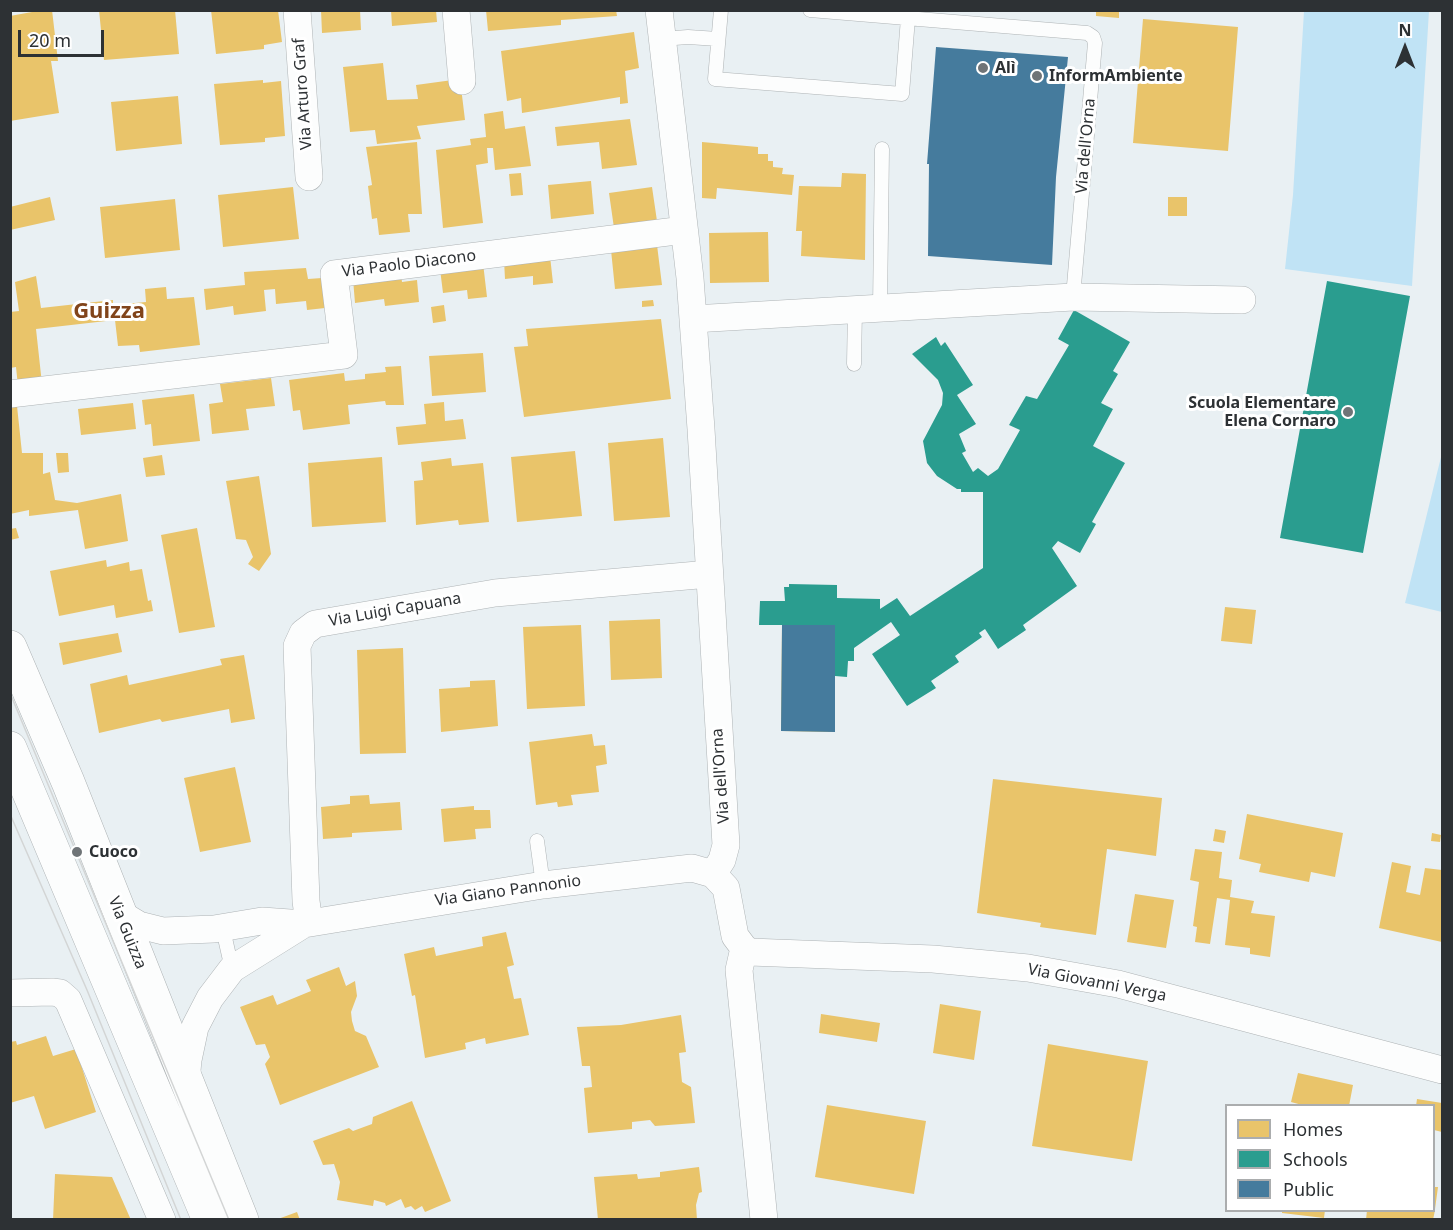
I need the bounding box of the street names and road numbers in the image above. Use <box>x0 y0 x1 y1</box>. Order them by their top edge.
street label: Via Arturo Graf <box>290 38 316 150</box>
street label: Via dell'Orna <box>1072 98 1100 194</box>
street label: Via Paolo Diacono <box>341 246 477 282</box>
street label: Via Luigi Capuana <box>327 589 463 631</box>
street label: Via dell'Orna <box>708 728 734 824</box>
street label: Via Giano Pannonio <box>434 871 582 911</box>
street label: Via Guizza <box>104 894 150 972</box>
street label: Via Giovanni Verga <box>1026 960 1168 1006</box>

